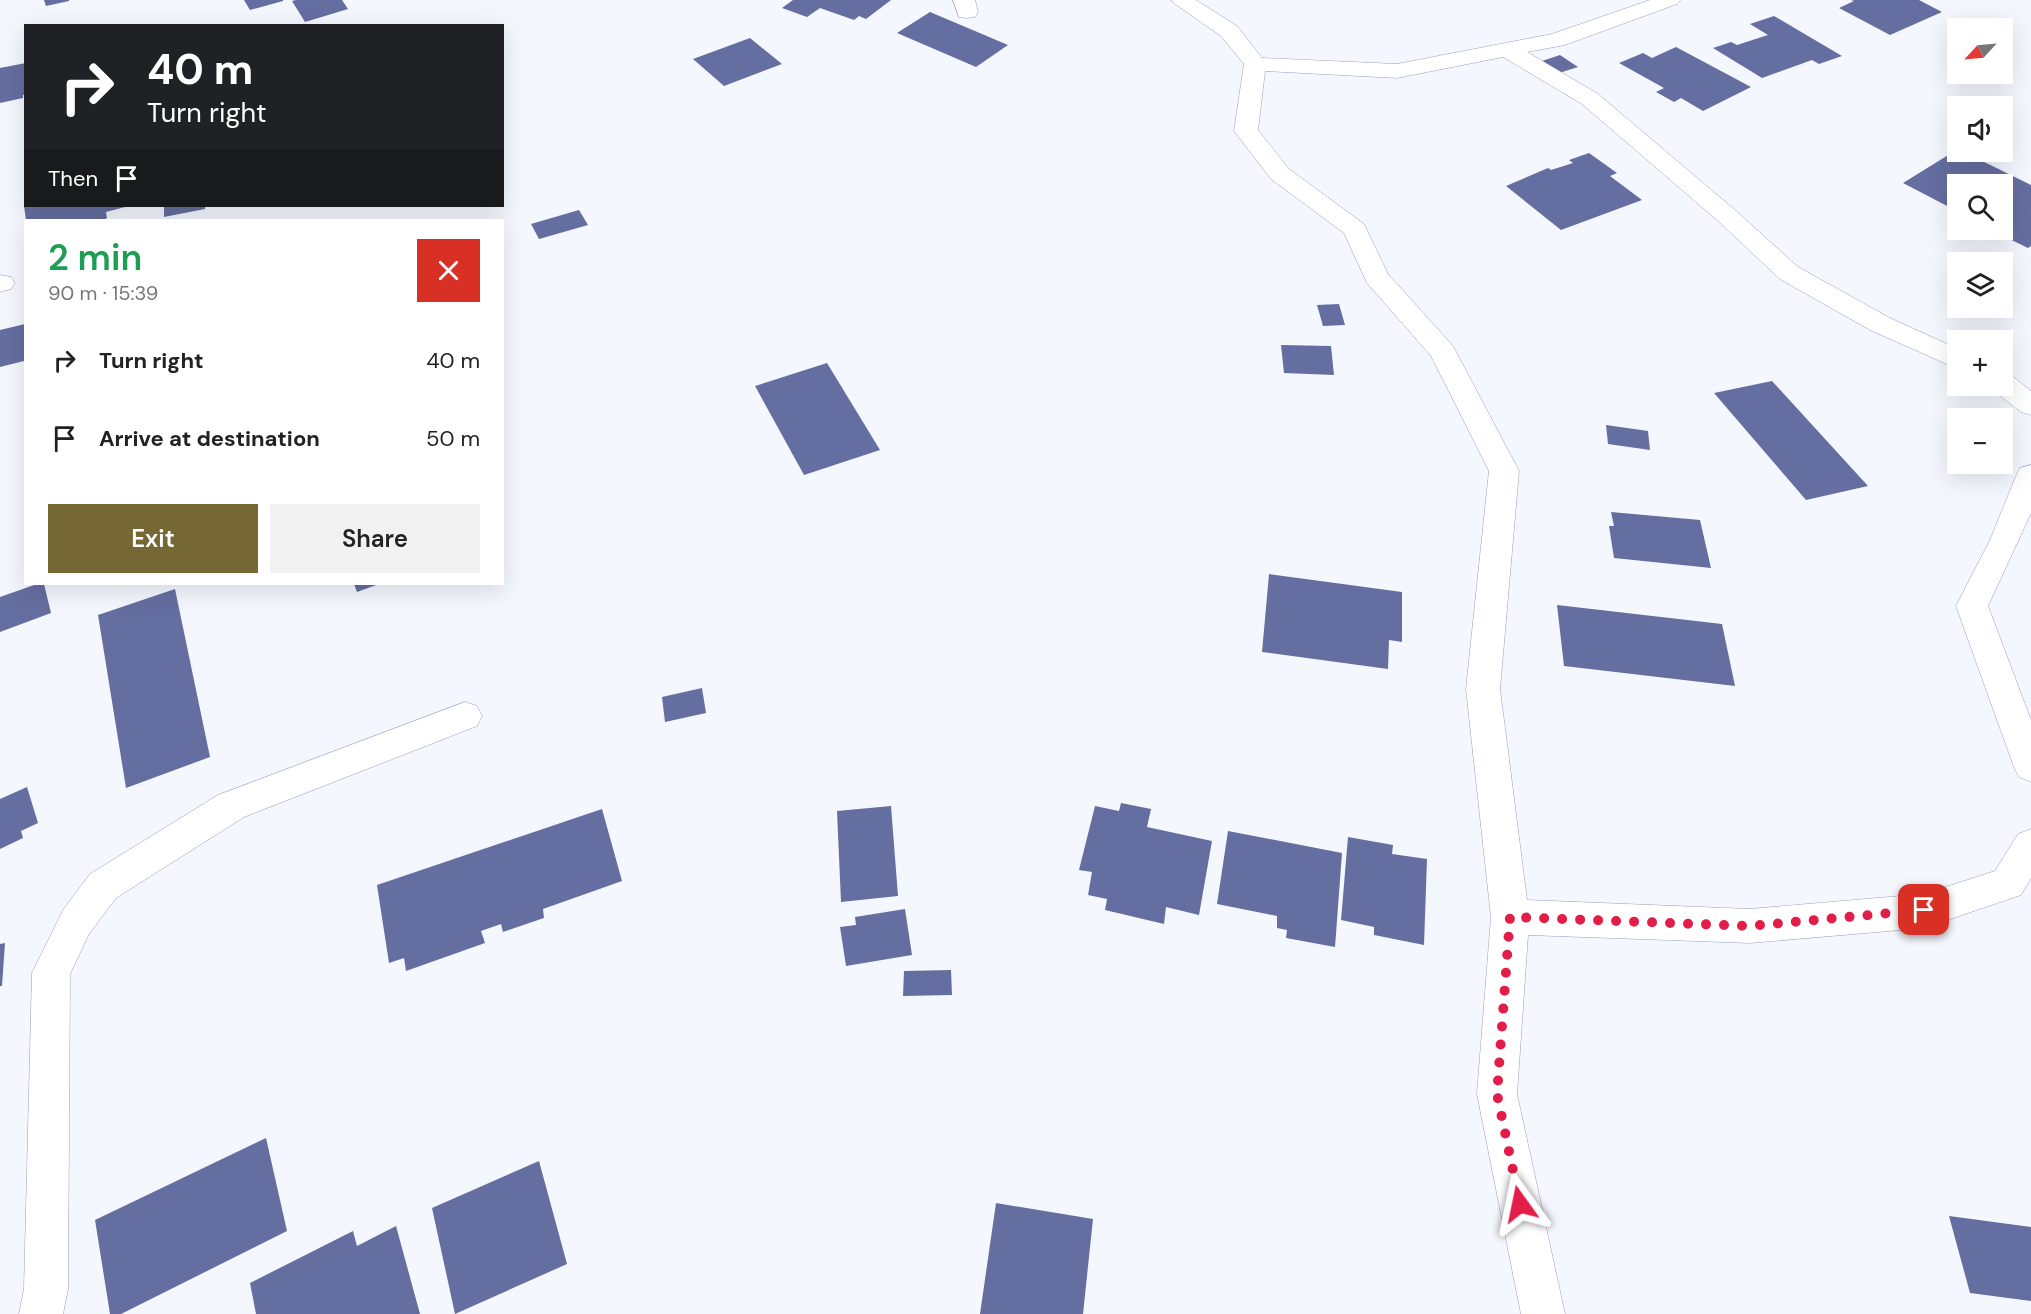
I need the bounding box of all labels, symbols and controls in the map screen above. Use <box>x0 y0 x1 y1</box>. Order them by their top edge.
north arrow <box>1947 18 2013 84</box>
map controls <box>1947 18 2013 474</box>
text: 40 m <box>147 42 253 97</box>
icon: right <box>48 48 126 126</box>
text: Turn right <box>147 95 267 130</box>
button: sound <box>1947 96 2013 162</box>
icon: arrive <box>110 162 143 195</box>
text: Then <box>48 164 98 193</box>
button: search <box>1947 174 2013 240</box>
text: 2 min <box>48 234 142 281</box>
button: close <box>417 239 480 302</box>
button: layers <box>1947 252 2013 318</box>
text: 90 m · 15:39 <box>48 280 158 306</box>
button: + <box>1947 330 2013 396</box>
icon: right <box>48 344 81 377</box>
text: Turn right <box>99 346 204 375</box>
text: 40 m <box>426 346 480 375</box>
button: − <box>1947 408 2013 474</box>
icon: arrive <box>48 422 81 455</box>
text: Arrive at destination <box>99 424 320 453</box>
text: 50 m <box>426 424 480 453</box>
button: Exit <box>48 504 258 573</box>
button: Share <box>270 504 480 573</box>
pin <box>1898 884 1949 935</box>
icon: arrive <box>1907 893 1940 926</box>
position arrow <box>1488 1172 1552 1236</box>

